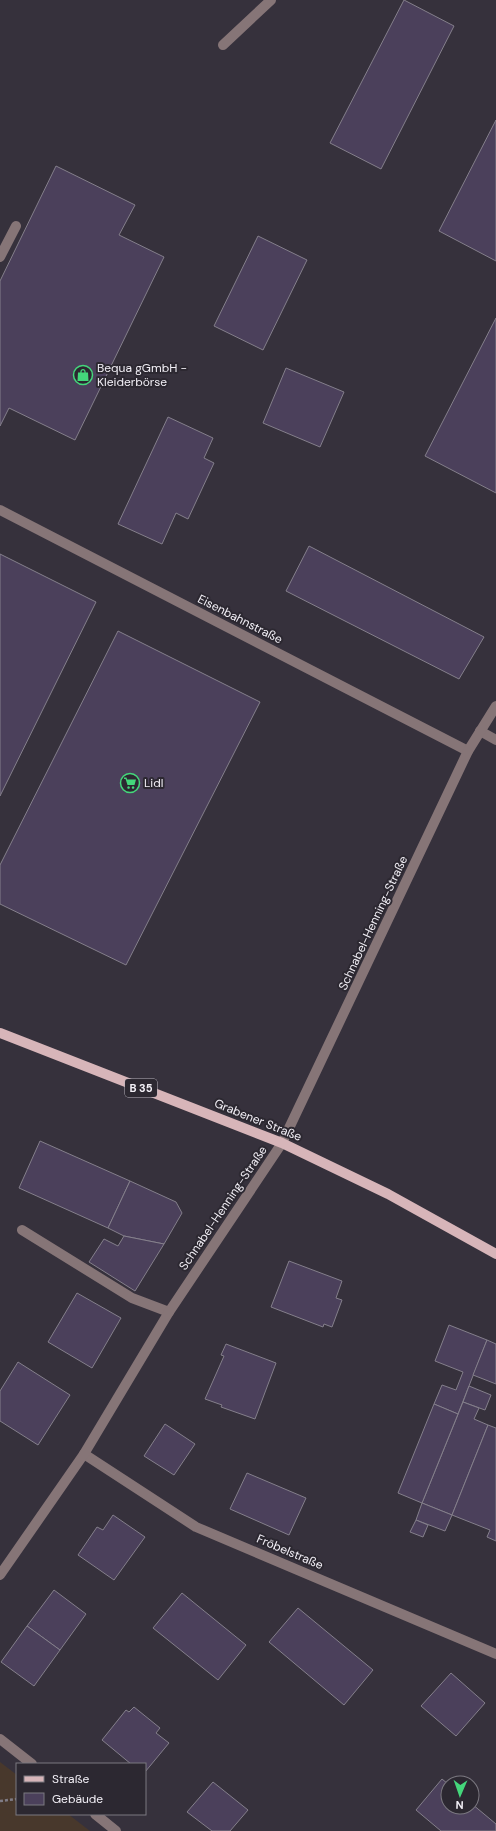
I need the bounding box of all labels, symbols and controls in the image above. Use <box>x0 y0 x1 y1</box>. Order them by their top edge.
place label: Bequa gGmbH - Kleiderbörse <box>97 360 187 390</box>
shop icon: Bequa gGmbH - Kleiderbörse <box>72 364 94 386</box>
street label: Eisenbahnstraße <box>195 591 285 647</box>
supermarket icon: Lidl <box>119 772 141 794</box>
place label: Lidl <box>144 775 163 791</box>
street label: Schnabel-Henning-Straße <box>335 853 411 993</box>
road number: B 35 <box>125 1079 157 1097</box>
street label: Grabener Straße <box>212 1095 304 1145</box>
street label: Schnabel-Henning-Straße <box>175 1143 271 1273</box>
street label: Fröbelstraße <box>254 1531 326 1573</box>
legend <box>16 1763 146 1815</box>
text: Straße <box>52 1771 89 1787</box>
north arrow <box>440 1775 480 1815</box>
text: Gebäude <box>52 1791 103 1807</box>
text: N <box>455 1798 464 1812</box>

